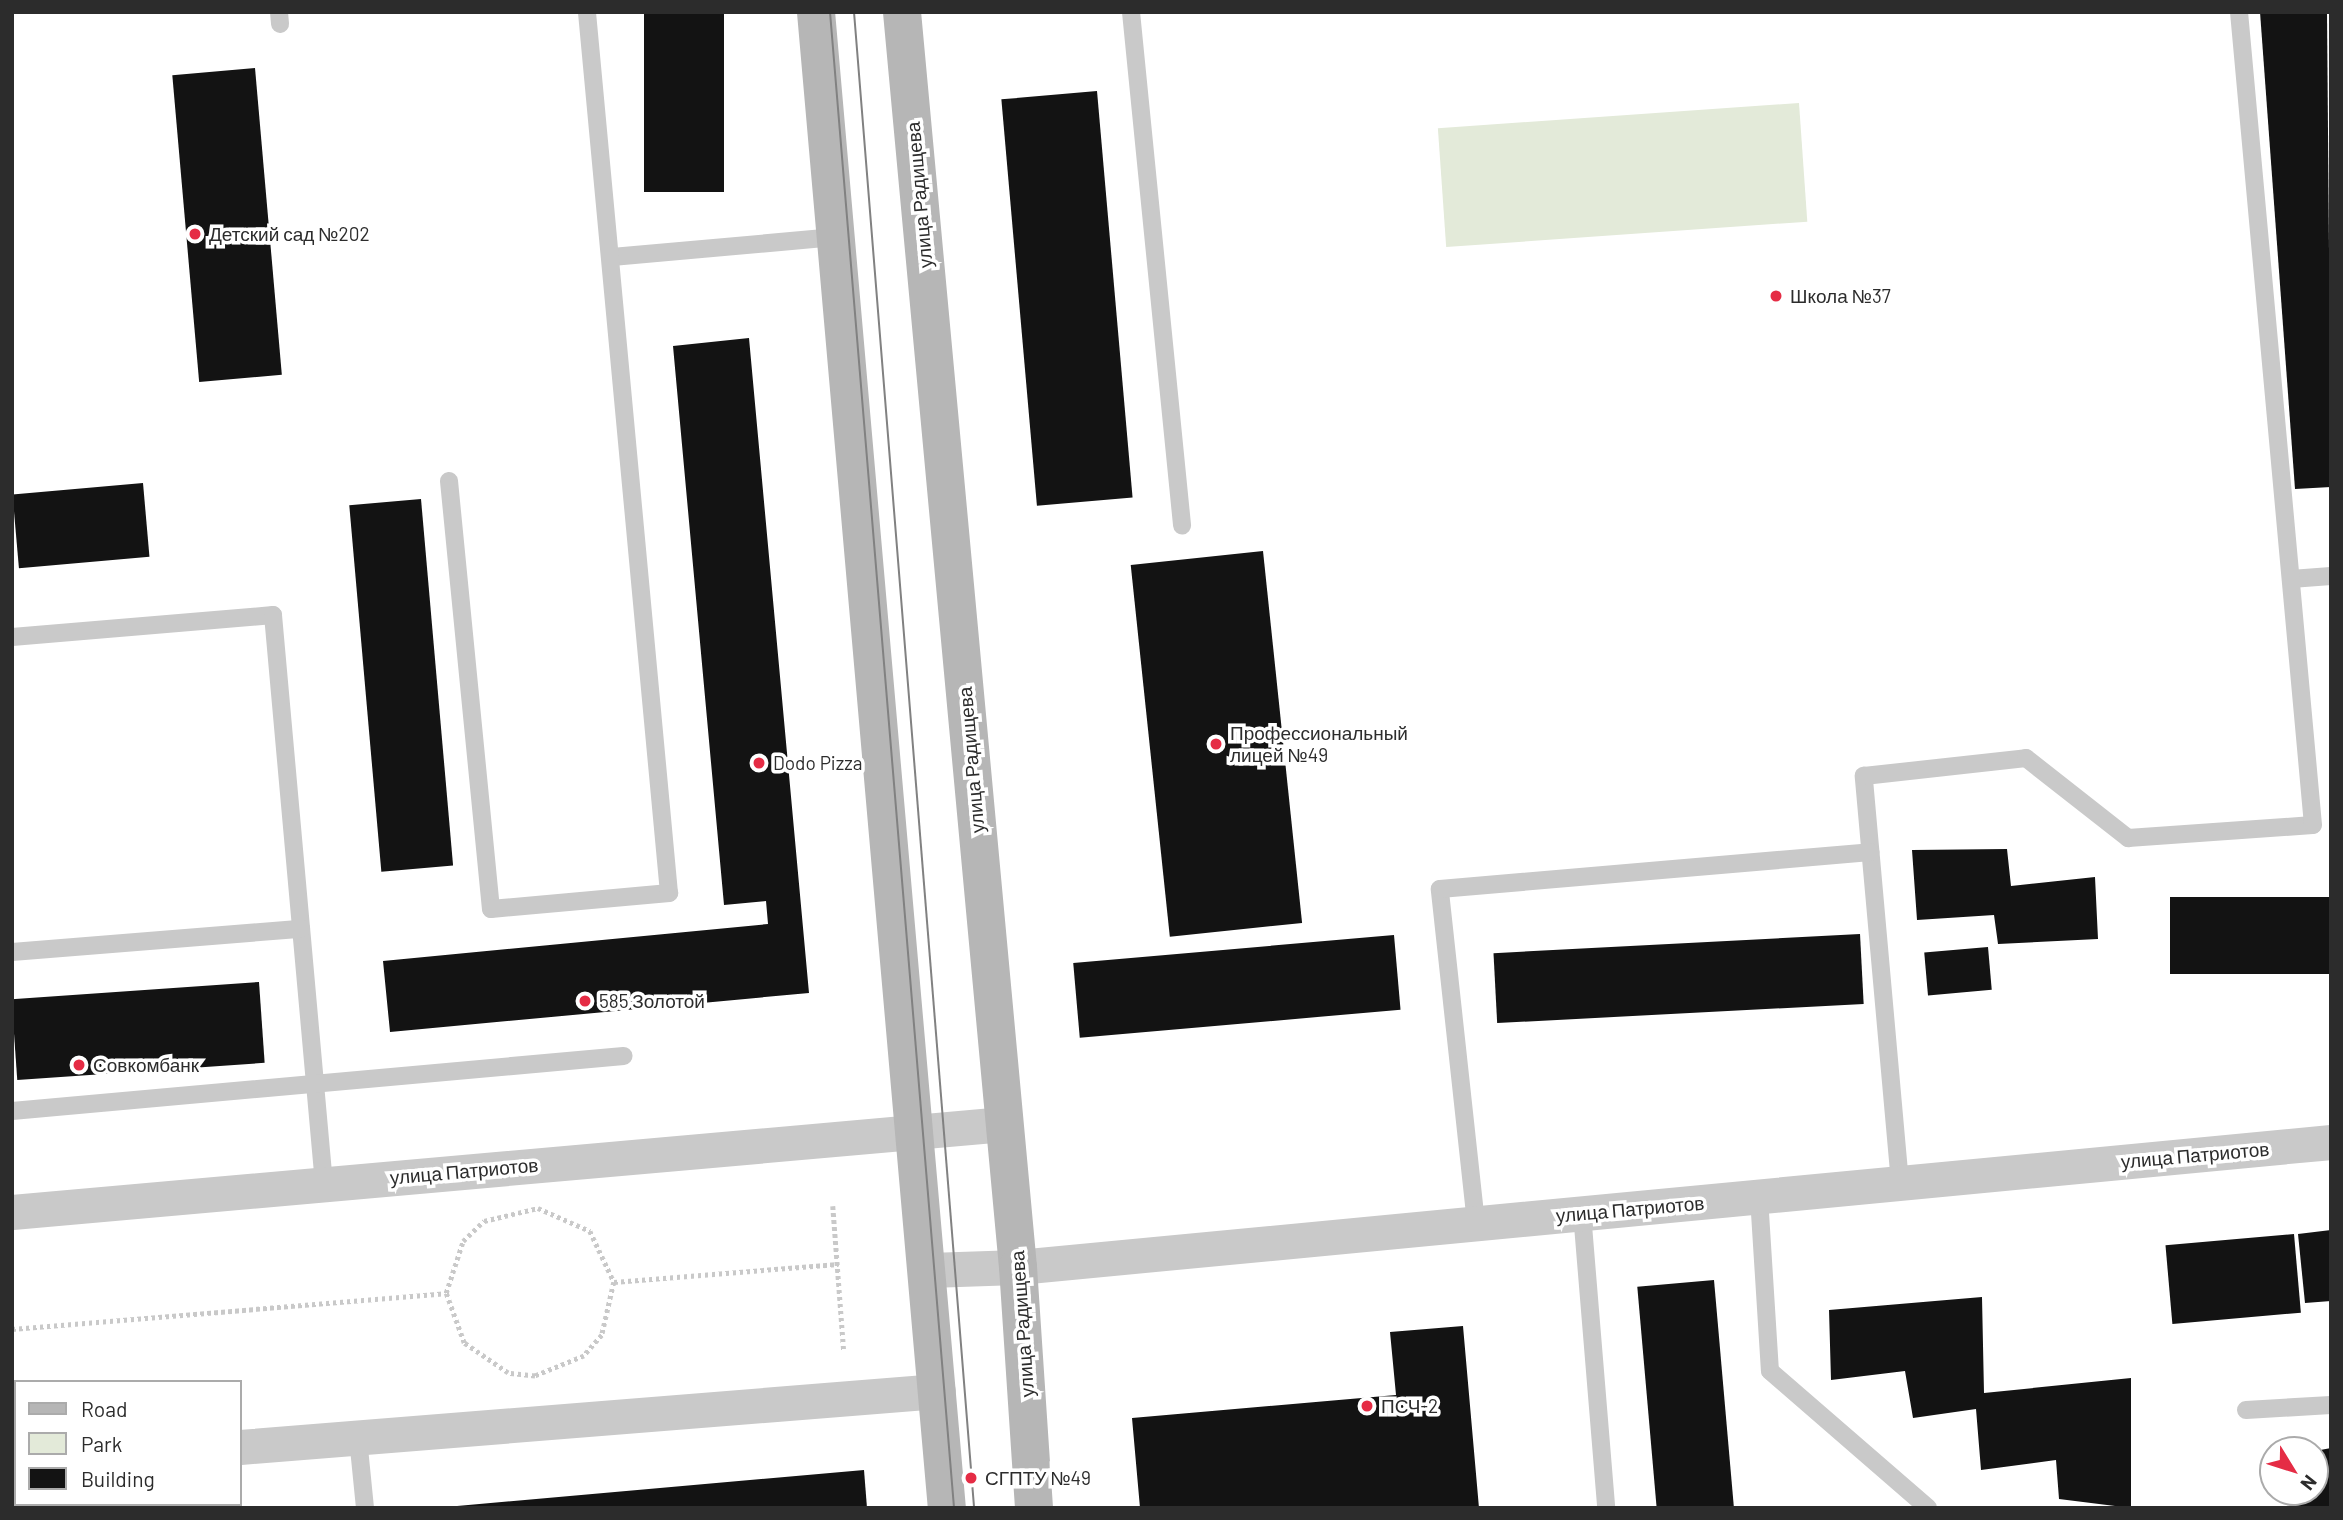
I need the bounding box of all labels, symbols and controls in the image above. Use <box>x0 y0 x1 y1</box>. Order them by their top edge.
street label: улица Радищева <box>901 121 937 269</box>
place label: Детский сад №202 <box>209 223 370 245</box>
marker: Детский сад №202 <box>187 226 203 242</box>
place label: Школа №37 <box>1790 285 1891 307</box>
marker: Школа №37 <box>1768 288 1784 304</box>
street label: улица Радищева <box>953 686 989 834</box>
place label: Профессиональный лицей №49 <box>1230 722 1408 766</box>
marker: Профессиональный лицей №49 <box>1208 736 1224 752</box>
place label: Dodo Pizza <box>773 752 862 774</box>
marker: Dodo Pizza <box>751 755 767 771</box>
place label: 585 Золотой <box>599 990 705 1012</box>
marker: 585 Золотой <box>577 993 593 1009</box>
place label: Совкомбанк <box>93 1054 199 1076</box>
marker: Совкомбанк <box>71 1057 87 1073</box>
street label: улица Патриотов <box>2120 1137 2270 1173</box>
street label: улица Патриотов <box>389 1153 539 1189</box>
street label: улица Патриотов <box>1555 1191 1705 1227</box>
street label: улица Радищева <box>1006 1250 1038 1398</box>
legend <box>14 1380 242 1506</box>
place label: ПСЧ-2 <box>1381 1395 1438 1417</box>
text: Road <box>81 1396 127 1421</box>
marker: ПСЧ-2 <box>1359 1398 1375 1414</box>
text: Park <box>81 1431 122 1456</box>
north arrow <box>2259 1436 2329 1506</box>
text: Building <box>81 1466 155 1491</box>
place label: СГПТУ №49 <box>985 1467 1091 1489</box>
marker: СГПТУ №49 <box>963 1470 979 1486</box>
text: N <box>2296 1471 2322 1495</box>

